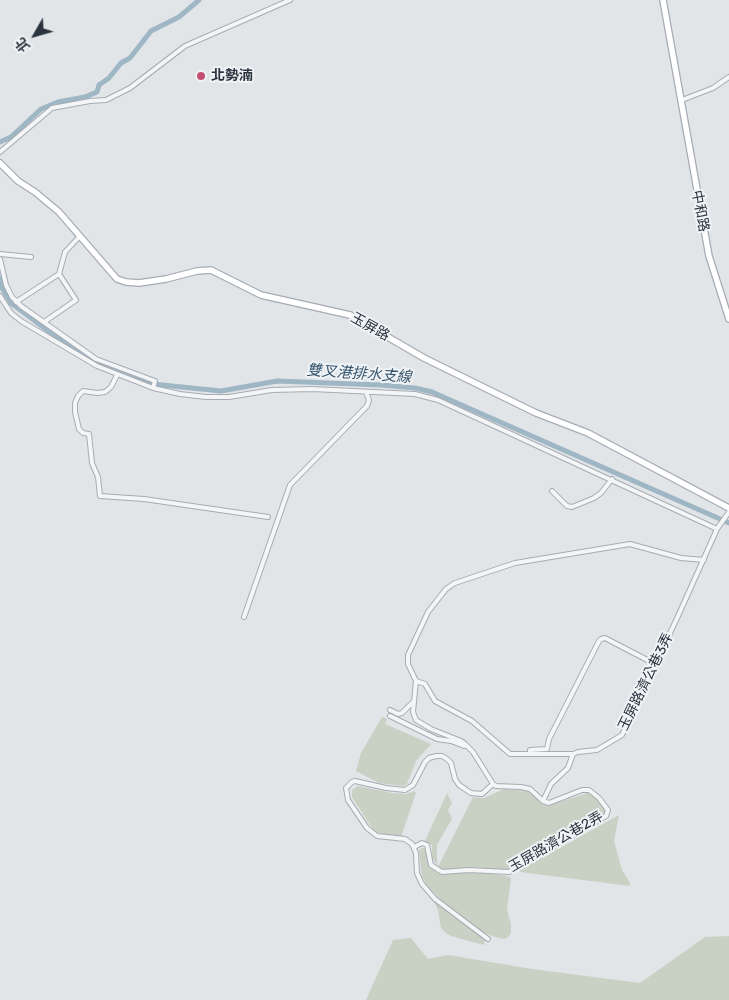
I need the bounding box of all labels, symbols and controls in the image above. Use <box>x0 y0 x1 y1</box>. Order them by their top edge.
north arrow <box>10 10 60 60</box>
text: 北 <box>12 34 34 55</box>
place label: 北勢湳 <box>211 68 253 84</box>
marker: 北勢湳 <box>195 70 207 82</box>
street label: 中和路 <box>688 189 712 233</box>
street label: 玉屏路 <box>348 309 392 345</box>
water label: 雙叉港排水支線 <box>306 361 412 387</box>
street label: 玉屏路濟公巷3弄 <box>615 630 677 734</box>
street label: 玉屏路濟公巷2弄 <box>506 808 606 876</box>

